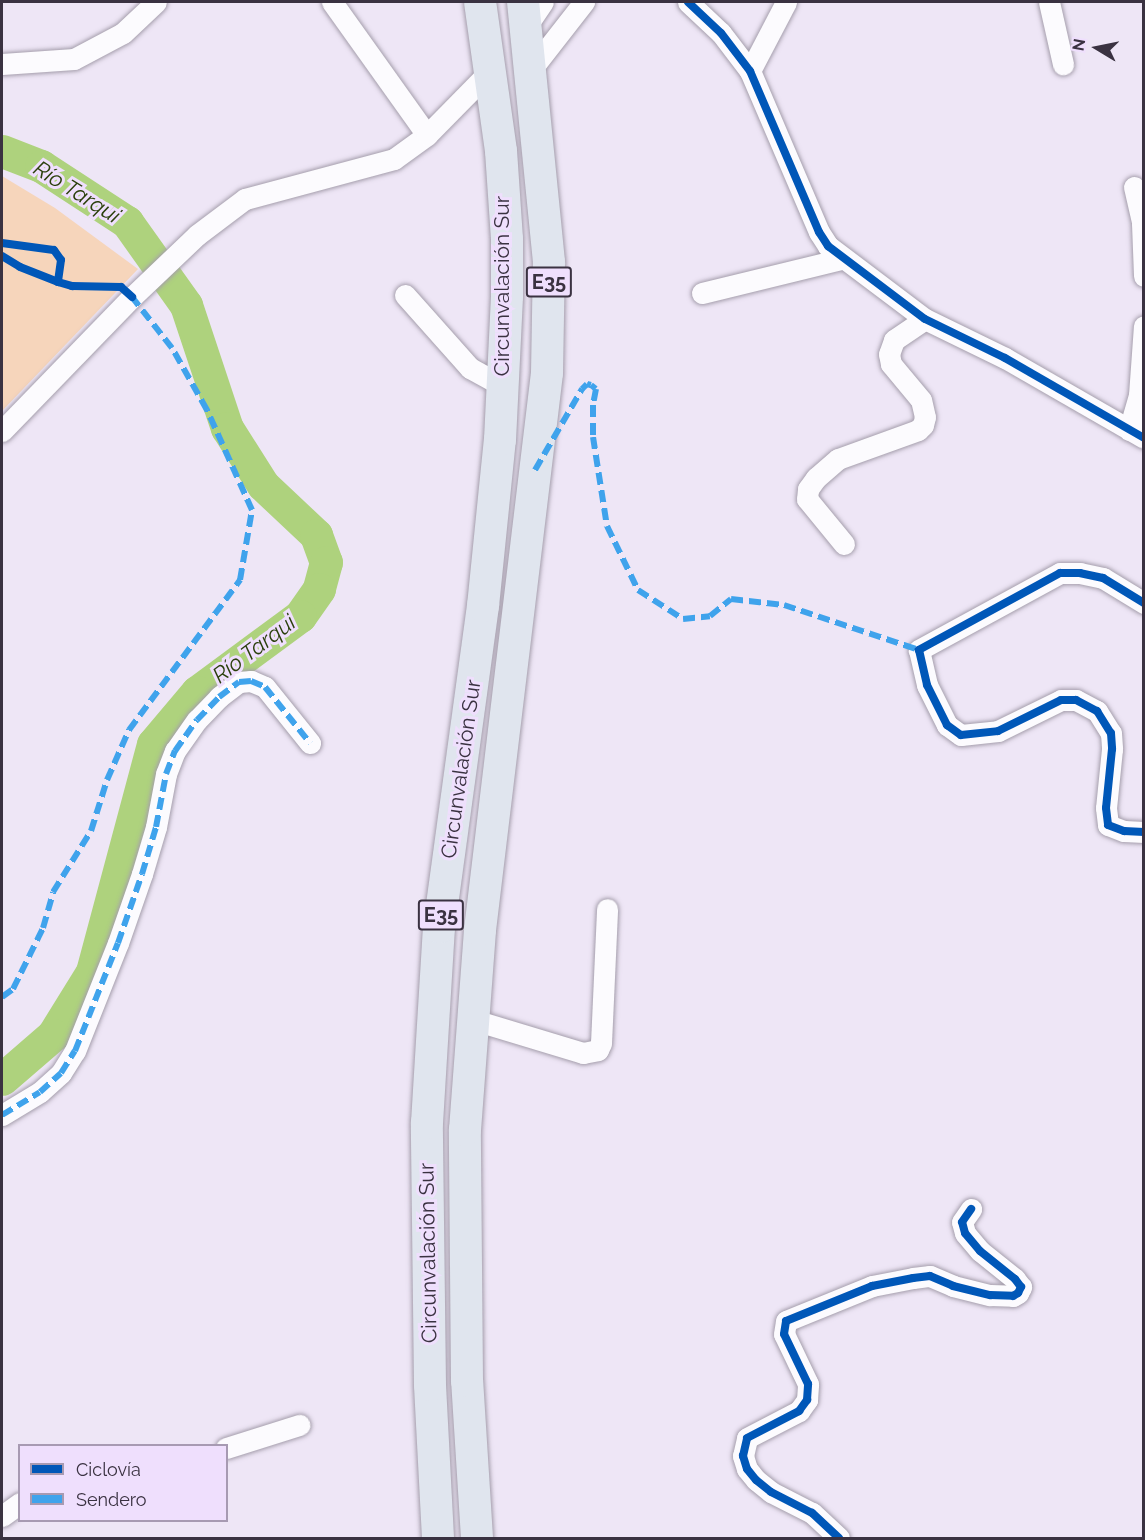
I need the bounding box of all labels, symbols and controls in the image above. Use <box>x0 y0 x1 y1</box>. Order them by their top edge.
north arrow <box>1067 18 1127 78</box>
text: N <box>1068 37 1089 52</box>
water label: Río Tarqui <box>29 155 125 229</box>
street label: Circunvalación Sur <box>489 196 515 376</box>
road number: E35 <box>525 265 573 299</box>
water label: Río Tarqui <box>207 609 301 689</box>
street label: Circunvalación Sur <box>436 678 486 860</box>
road number: E35 <box>417 898 465 932</box>
street label: Circunvalación Sur <box>414 1163 442 1343</box>
legend <box>18 1444 228 1522</box>
text: Ciclovía <box>76 1459 141 1480</box>
text: Sendero <box>76 1489 147 1510</box>

